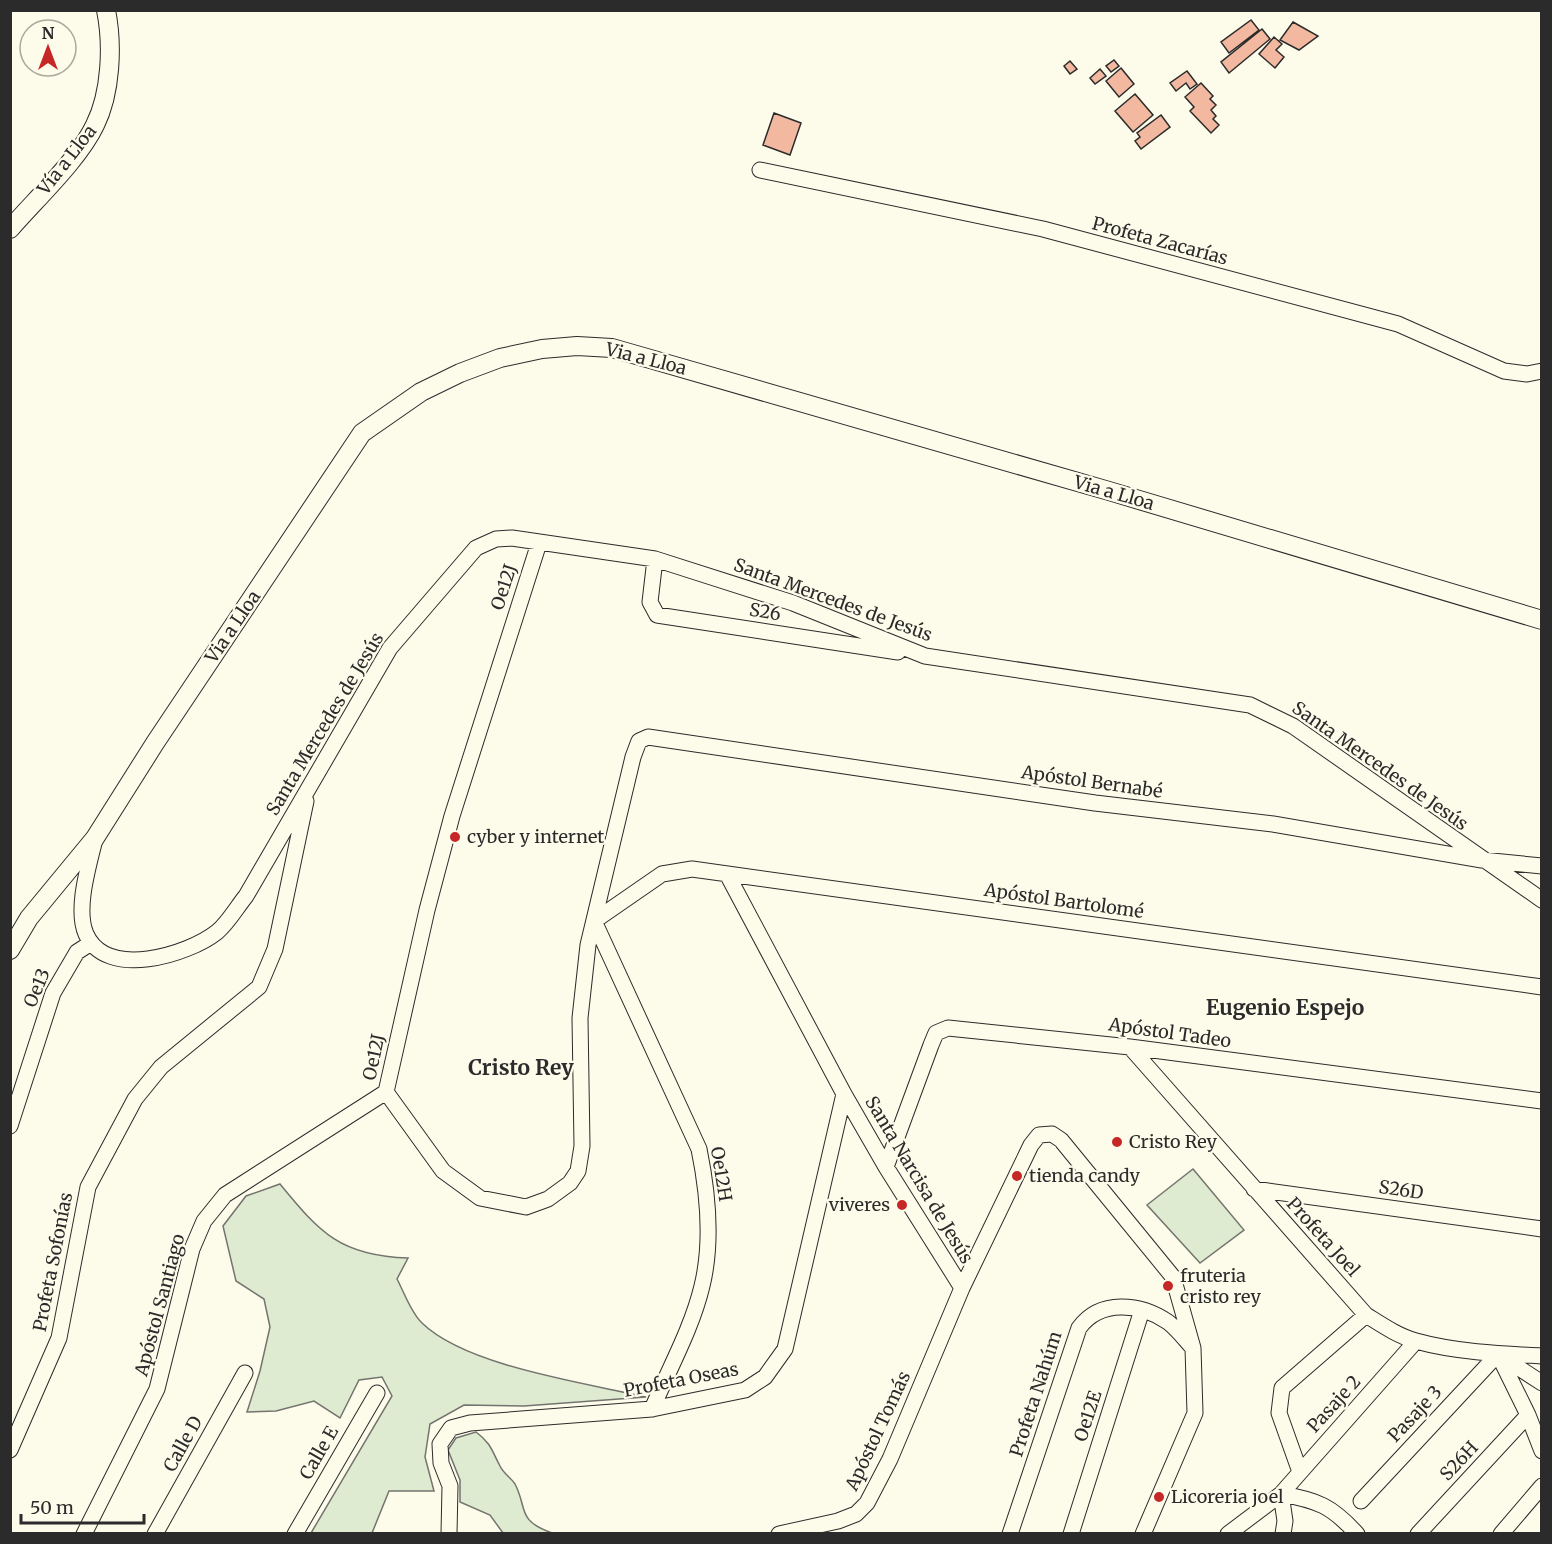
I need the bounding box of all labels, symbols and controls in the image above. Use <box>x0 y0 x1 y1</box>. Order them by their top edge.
north arrow <box>18 18 78 78</box>
text: N <box>42 23 55 43</box>
street label: Vía a Lloa <box>32 120 101 200</box>
street label: Profeta Zacarías <box>1090 211 1231 270</box>
street label: Via a Lloa <box>602 337 689 380</box>
street label: Via a Lloa <box>1070 470 1157 515</box>
street label: Santa Mercedes de Jesús <box>731 553 936 646</box>
street label: Oe12J <box>485 561 522 613</box>
street label: Via a Lloa <box>199 586 265 668</box>
street label: S26 <box>748 598 783 625</box>
street label: Santa Mercedes de Jesús <box>261 628 388 819</box>
street label: Santa Mercedes de Jesús <box>1288 696 1473 835</box>
street label: Apóstol Bernabé <box>1019 760 1164 803</box>
place label: cyber y internet <box>467 825 604 848</box>
marker: cyber y internet <box>448 830 462 844</box>
street label: Apóstol Bartolomé <box>982 878 1145 923</box>
street label: Oe13 <box>18 965 55 1011</box>
district label: Eugenio Espejo <box>1206 994 1364 1021</box>
street label: Apóstol Tadeo <box>1106 1012 1233 1052</box>
street label: Oe12J <box>357 1031 390 1082</box>
district label: Cristo Rey <box>468 1054 574 1081</box>
street label: Santa Narcisa de Jesús <box>860 1092 979 1268</box>
place label: Cristo Rey <box>1129 1130 1218 1153</box>
marker: Cristo Rey <box>1110 1135 1124 1149</box>
street label: Oe12H <box>706 1145 737 1203</box>
place label: tienda candy <box>1029 1164 1141 1187</box>
marker: tienda candy <box>1010 1169 1024 1183</box>
street label: S26D <box>1377 1175 1425 1204</box>
street label: Profeta Sofonías <box>28 1190 77 1333</box>
street label: Profeta Joel <box>1282 1192 1365 1281</box>
place label: viveres <box>828 1193 890 1216</box>
marker: viveres <box>895 1198 909 1212</box>
street label: Apóstol Santiago <box>129 1231 190 1379</box>
place label: fruteria cristo rey <box>1180 1264 1261 1308</box>
marker: fruteria cristo rey <box>1161 1279 1175 1293</box>
street label: Profeta Nahúm <box>1004 1328 1067 1459</box>
street label: Profeta Oseas <box>621 1357 740 1402</box>
street label: Apóstol Tomás <box>839 1367 915 1495</box>
street label: Pasaje 2 <box>1302 1370 1365 1437</box>
street label: Pasaje 3 <box>1383 1381 1447 1447</box>
street label: Oe12E <box>1069 1387 1107 1444</box>
street label: Calle D <box>158 1412 207 1476</box>
street label: Calle E <box>294 1421 343 1484</box>
street label: S26H <box>1435 1436 1483 1485</box>
place label: Licoreria joel <box>1171 1485 1284 1508</box>
scale bar <box>21 1487 144 1525</box>
marker: Licoreria joel <box>1152 1490 1166 1504</box>
text: 50 m <box>30 1496 74 1519</box>

